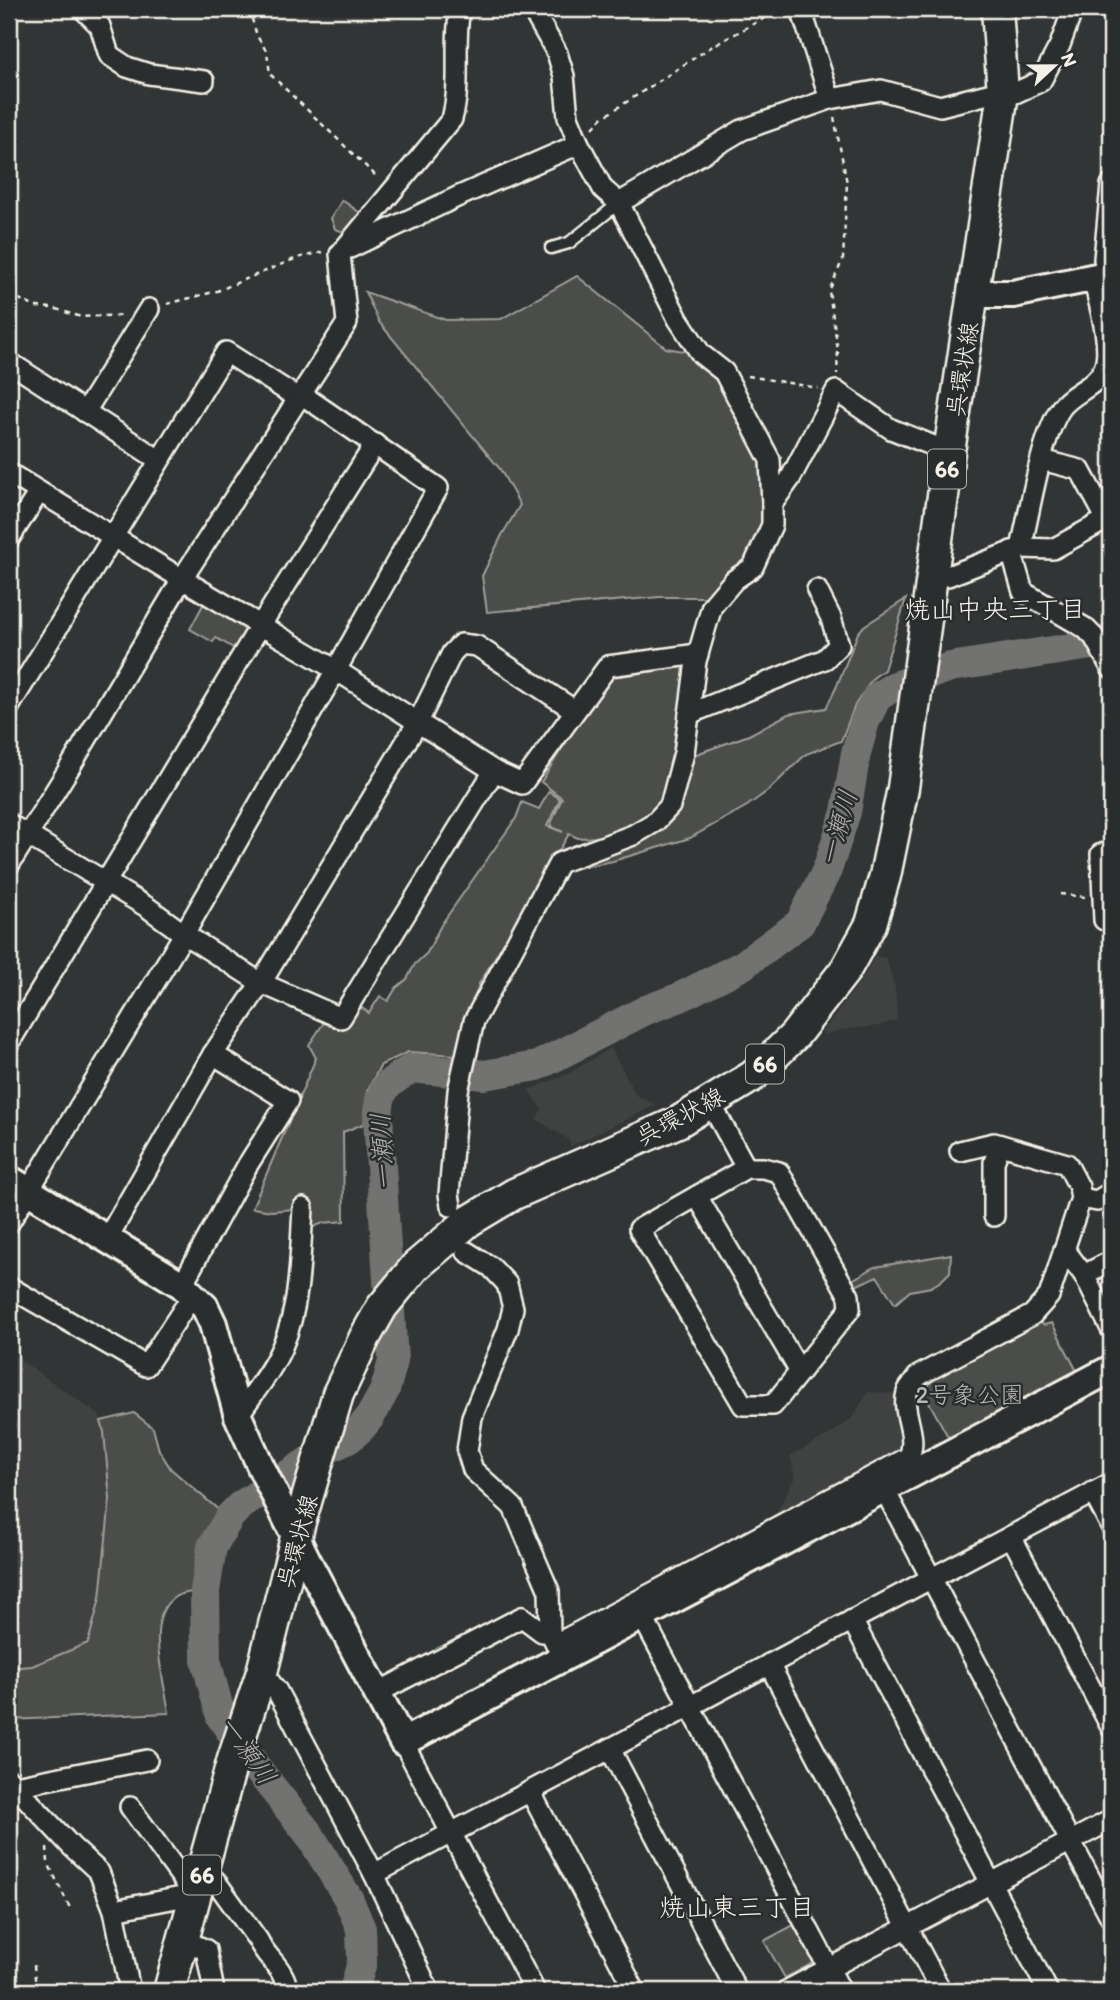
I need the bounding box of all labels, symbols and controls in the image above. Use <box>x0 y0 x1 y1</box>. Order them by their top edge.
north arrow <box>1018 32 1088 102</box>
text: N <box>1056 50 1082 70</box>
street label: 呉環状線 <box>940 319 984 419</box>
road number: 66 <box>928 449 966 489</box>
district label: 焼山中央三丁目 <box>904 593 1086 625</box>
water label: 一瀬川 <box>812 786 864 870</box>
road number: 66 <box>746 1044 784 1084</box>
street label: 呉環状線 <box>631 1081 729 1151</box>
water label: 一瀬川 <box>364 1112 400 1192</box>
park label: 2号象公園 <box>916 1380 1024 1409</box>
street label: 呉環状線 <box>271 1491 323 1591</box>
water label: 一瀬川 <box>213 1709 283 1791</box>
road number: 66 <box>183 1856 221 1894</box>
district label: 焼山東三丁目 <box>659 1891 815 1923</box>

